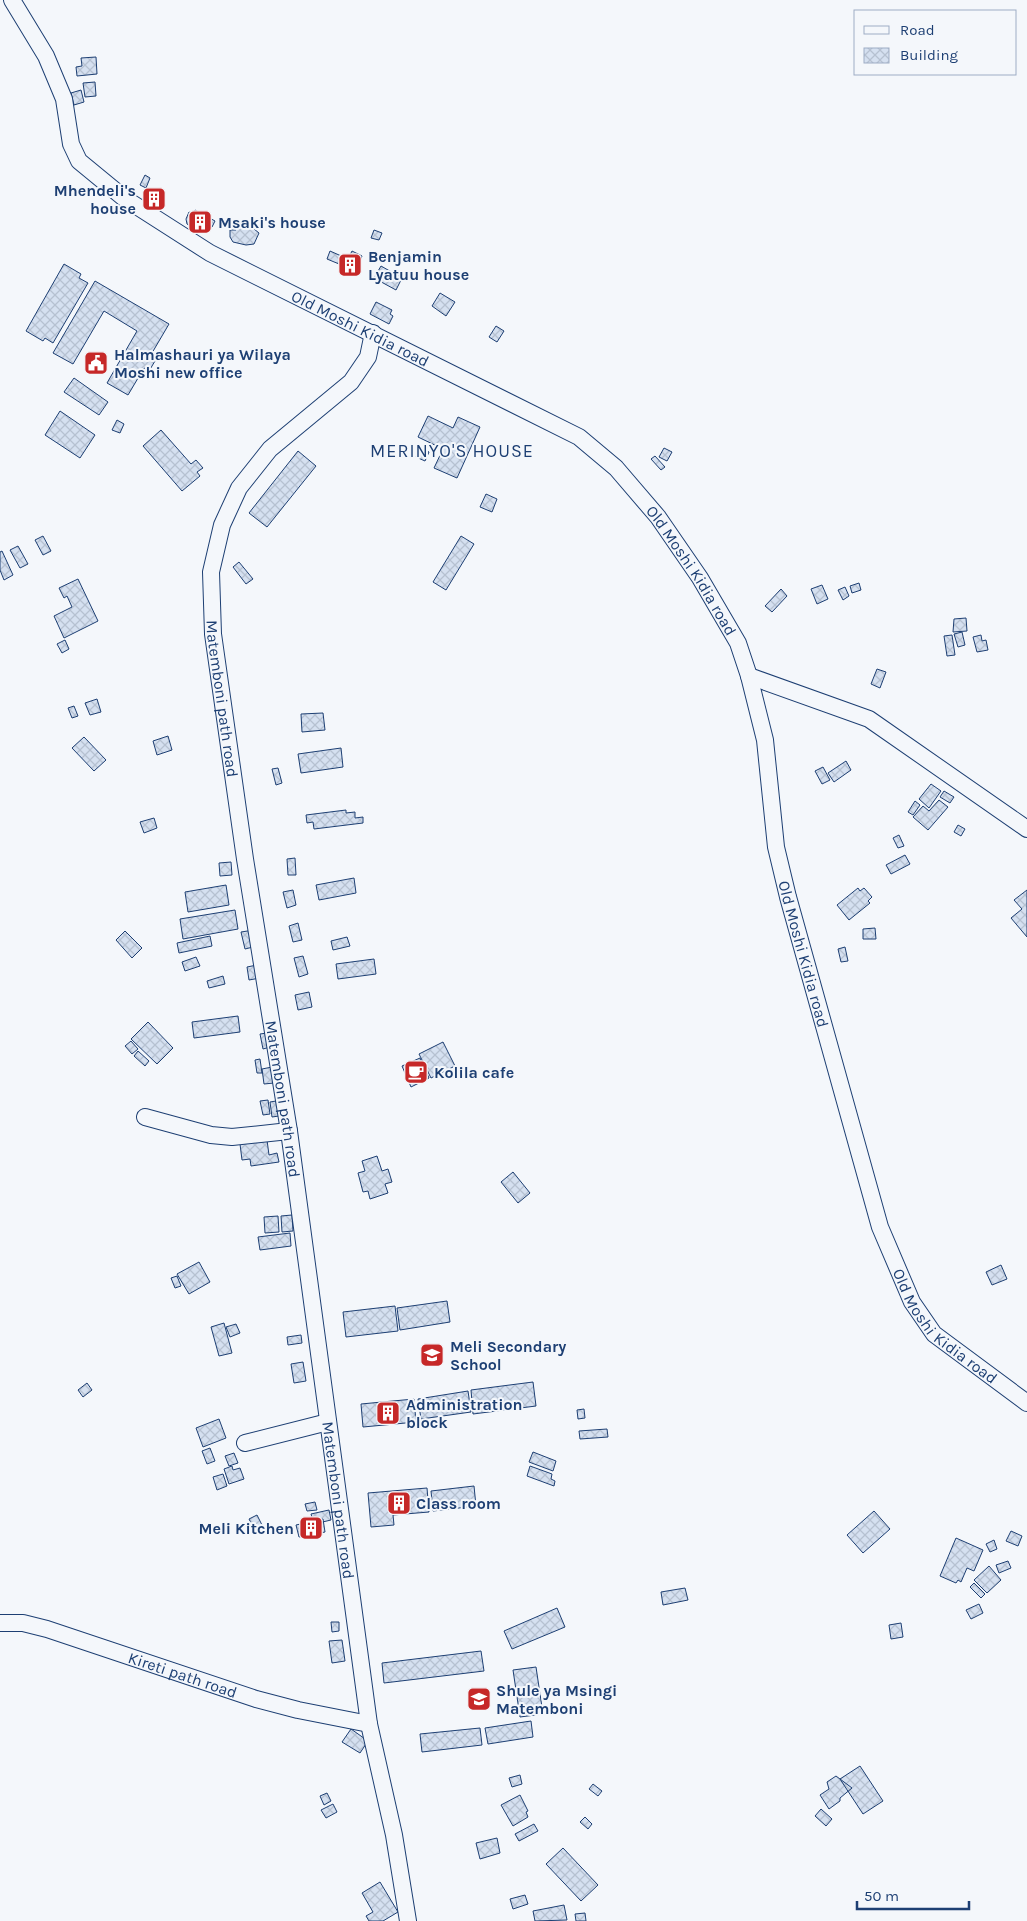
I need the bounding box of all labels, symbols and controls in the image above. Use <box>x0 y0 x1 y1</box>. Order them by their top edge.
legend <box>854 10 1017 75</box>
text: Road <box>900 21 935 39</box>
text: Building <box>900 46 958 64</box>
place label: Mhendeli's house <box>54 181 136 218</box>
building icon: Mhendeli's house <box>141 186 167 212</box>
building icon: Msaki's house <box>187 209 213 235</box>
place label: Msaki's house <box>218 213 326 232</box>
place label: Benjamin Lyatuu house <box>368 247 469 284</box>
building icon: Benjamin Lyatuu house <box>337 252 363 278</box>
street label: Old Moshi Kidia road <box>288 286 432 371</box>
place label: Halmashauri ya Wilaya Moshi new office <box>114 345 291 382</box>
public building icon: Halmashauri ya Wilaya Moshi new office <box>83 350 109 376</box>
district label: MERINYO'S HOUSE <box>370 440 534 462</box>
street label: Old Moshi Kidia road <box>642 502 740 639</box>
street label: Matemboni path road <box>203 620 242 779</box>
street label: Old Moshi Kidia road <box>774 879 833 1029</box>
street label: Matemboni path road <box>261 1019 304 1179</box>
cafe icon: Kolila cafe <box>403 1059 429 1085</box>
place label: Kolila cafe <box>434 1063 514 1082</box>
street label: Old Moshi Kidia road <box>889 1266 1001 1388</box>
place label: Meli Secondary School <box>450 1337 566 1374</box>
school or university icon: Meli Secondary School <box>419 1342 445 1368</box>
place label: Administration block <box>406 1395 522 1432</box>
building icon: Administration block <box>375 1400 401 1426</box>
street label: Matemboni path road <box>318 1420 358 1580</box>
building icon: Class room <box>386 1490 412 1516</box>
place label: Class room <box>416 1494 501 1513</box>
building icon: Meli Kitchen <box>298 1515 324 1541</box>
place label: Meli Kitchen <box>198 1519 294 1538</box>
street label: Kireti path road <box>126 1648 240 1702</box>
place label: Shule ya Msingi Matemboni <box>496 1681 617 1718</box>
school or university icon: Shule ya Msingi Matemboni <box>466 1686 492 1712</box>
scale bar <box>857 1878 970 1910</box>
text: 50 m <box>864 1887 899 1905</box>

